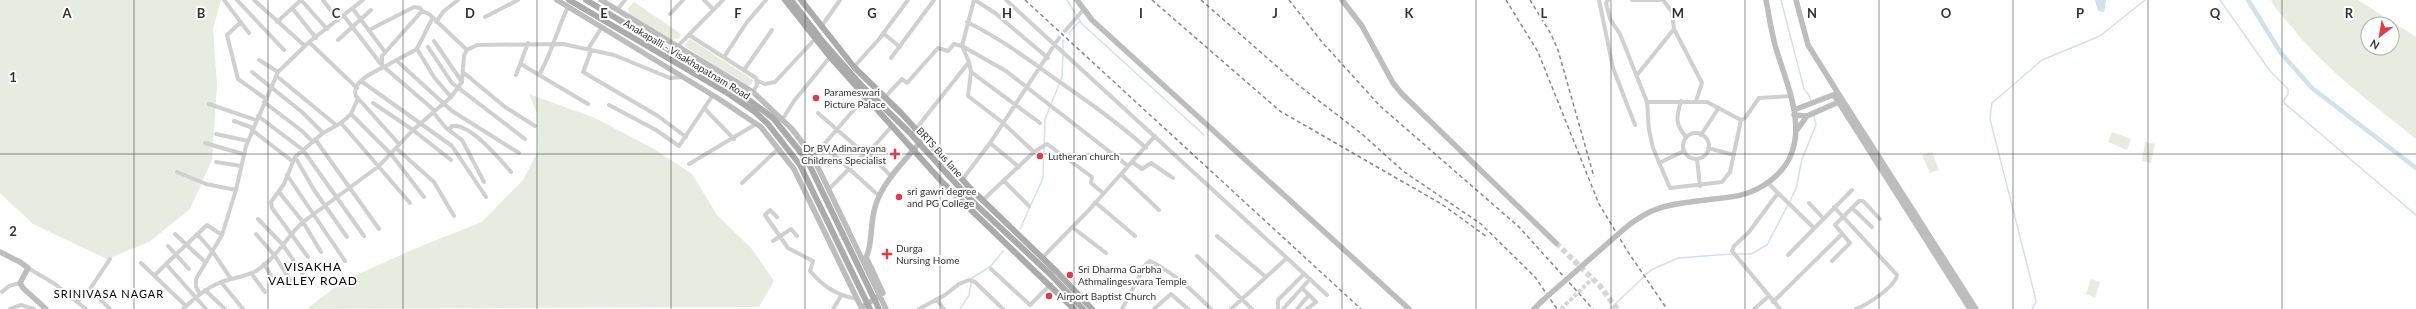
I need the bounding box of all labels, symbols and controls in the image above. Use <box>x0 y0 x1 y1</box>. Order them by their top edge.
text: A <box>61 5 72 21</box>
text: B <box>197 5 206 21</box>
text: C <box>332 5 341 21</box>
text: D <box>465 5 475 21</box>
text: E <box>600 5 608 21</box>
text: F <box>734 5 742 21</box>
text: G <box>867 5 877 21</box>
text: H <box>1002 5 1012 21</box>
text: I <box>1139 5 1143 21</box>
text: J <box>1272 5 1278 21</box>
text: K <box>1405 5 1415 21</box>
text: L <box>1541 5 1548 21</box>
text: M <box>1672 5 1684 21</box>
text: N <box>1807 5 1817 21</box>
text: O <box>1941 5 1952 21</box>
text: P <box>2076 5 2084 21</box>
text: Q <box>2210 5 2221 21</box>
text: R <box>2345 5 2354 21</box>
street label: Anakapalli - Visakhapatnam Road <box>622 16 752 102</box>
north arrow <box>2360 16 2400 56</box>
text: N <box>2368 37 2382 53</box>
text: 1 <box>9 69 17 85</box>
place label: Parameswari Picture Palace <box>824 86 886 110</box>
marker: Parameswari Picture Palace <box>811 93 821 103</box>
street label: BRTS Bus lane <box>914 124 966 180</box>
place label: Dr BV Adinarayana Childrens Specialist <box>801 142 886 166</box>
marker: Dr BV Adinarayana Childrens Specialist <box>889 148 901 160</box>
place label: Lutheran church <box>1048 150 1119 162</box>
marker: Lutheran church <box>1035 151 1045 161</box>
place label: sri gawri degree and PG College <box>907 185 977 209</box>
marker: sri gawri degree and PG College <box>894 192 904 202</box>
text: 2 <box>9 223 17 239</box>
place label: Durga Nursing Home <box>896 242 959 266</box>
marker: Durga Nursing Home <box>881 248 893 260</box>
district label: VISAKHA VALLEY ROAD <box>268 259 358 288</box>
place label: Sri Dharma Garbha Athmalingeswara Temple <box>1078 263 1187 287</box>
marker: Sri Dharma Garbha Athmalingeswara Temple <box>1065 270 1075 280</box>
district label: SRINIVASA NAGAR <box>54 287 164 300</box>
place label: Airport Baptist Church <box>1057 290 1156 302</box>
marker: Airport Baptist Church <box>1044 291 1054 301</box>

